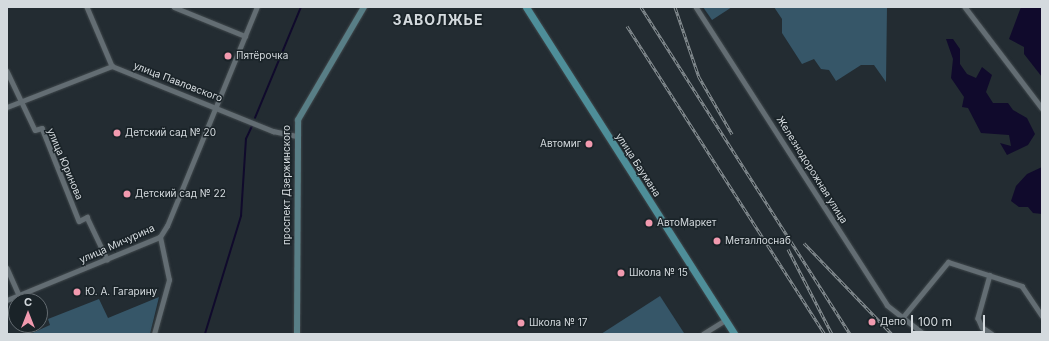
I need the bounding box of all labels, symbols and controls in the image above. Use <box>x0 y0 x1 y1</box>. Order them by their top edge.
district label: ЗАВОЛЖЬЕ <box>393 12 483 28</box>
place label: Пятёрочка <box>236 50 288 62</box>
marker: Пятёрочка <box>223 51 233 61</box>
street label: улица Павловского <box>132 59 224 105</box>
street label: Железнодорожная улица <box>774 114 850 226</box>
street label: проспект Дзержинского <box>281 125 293 245</box>
street label: улица Юринова <box>45 126 85 202</box>
place label: Детский сад № 20 <box>125 127 216 139</box>
marker: Детский сад № 20 <box>112 128 122 138</box>
street label: улица Баумана <box>613 131 663 199</box>
place label: Автомиг <box>540 138 581 150</box>
marker: Автомиг <box>584 139 594 149</box>
place label: Детский сад № 22 <box>135 188 226 200</box>
marker: Детский сад № 22 <box>122 189 132 199</box>
place label: АвтоМаркет <box>657 217 716 229</box>
marker: АвтоМаркет <box>644 218 654 228</box>
street label: улица Мичурина <box>78 222 156 266</box>
place label: Металлоснаб <box>725 235 791 247</box>
marker: Металлоснаб <box>712 236 722 246</box>
place label: Школа № 15 <box>629 267 688 279</box>
marker: Школа № 15 <box>616 268 626 278</box>
place label: Ю. А. Гагарину <box>85 286 157 298</box>
marker: Ю. А. Гагарину <box>72 287 82 297</box>
north arrow <box>8 293 48 333</box>
text: С <box>24 295 32 309</box>
scale bar <box>913 307 987 333</box>
text: 100 m <box>918 314 952 329</box>
place label: Депо <box>880 316 906 328</box>
place label: Школа № 17 <box>529 317 587 329</box>
marker: Депо <box>867 317 877 327</box>
marker: Школа № 17 <box>516 318 526 328</box>

